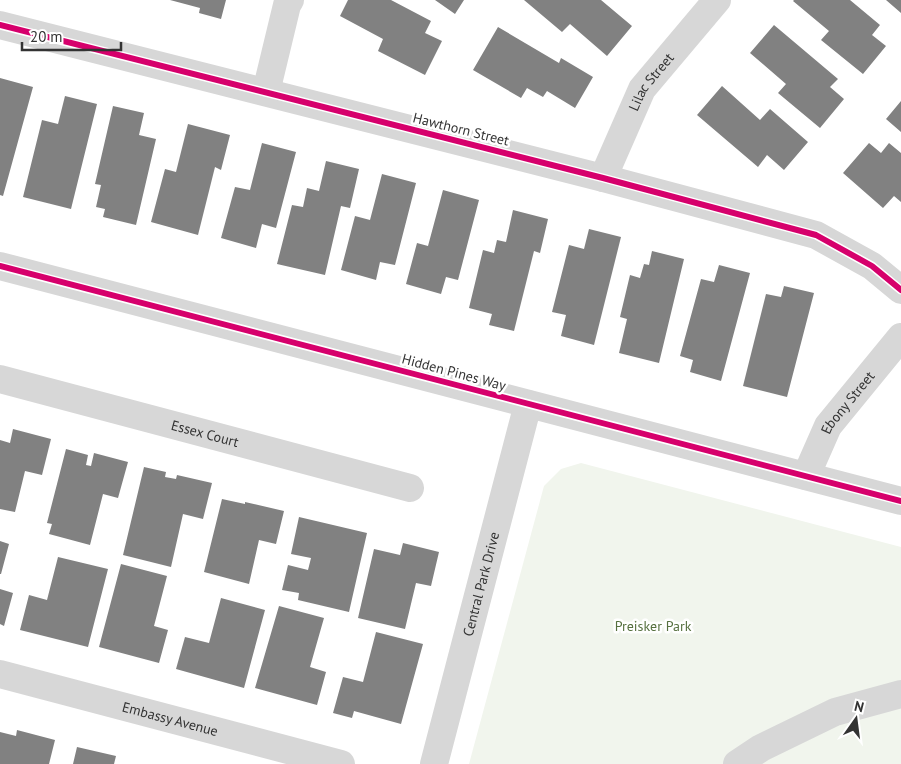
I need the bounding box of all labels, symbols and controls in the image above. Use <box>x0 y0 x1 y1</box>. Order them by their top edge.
scale bar <box>22 20 121 52</box>
text: 20 m <box>30 27 63 46</box>
street label: Lilac Street <box>625 49 678 114</box>
street label: Hawthorn Street <box>411 108 511 150</box>
street label: Hidden Pines Way <box>400 349 508 395</box>
street label: Ebony Street <box>817 367 878 437</box>
street label: Essex Court <box>169 416 241 451</box>
street label: Central Park Drive <box>459 530 503 638</box>
park label: Preisker Park <box>615 617 692 635</box>
north arrow <box>831 694 881 744</box>
text: N <box>853 697 866 716</box>
street label: Embassy Avenue <box>120 698 220 740</box>

